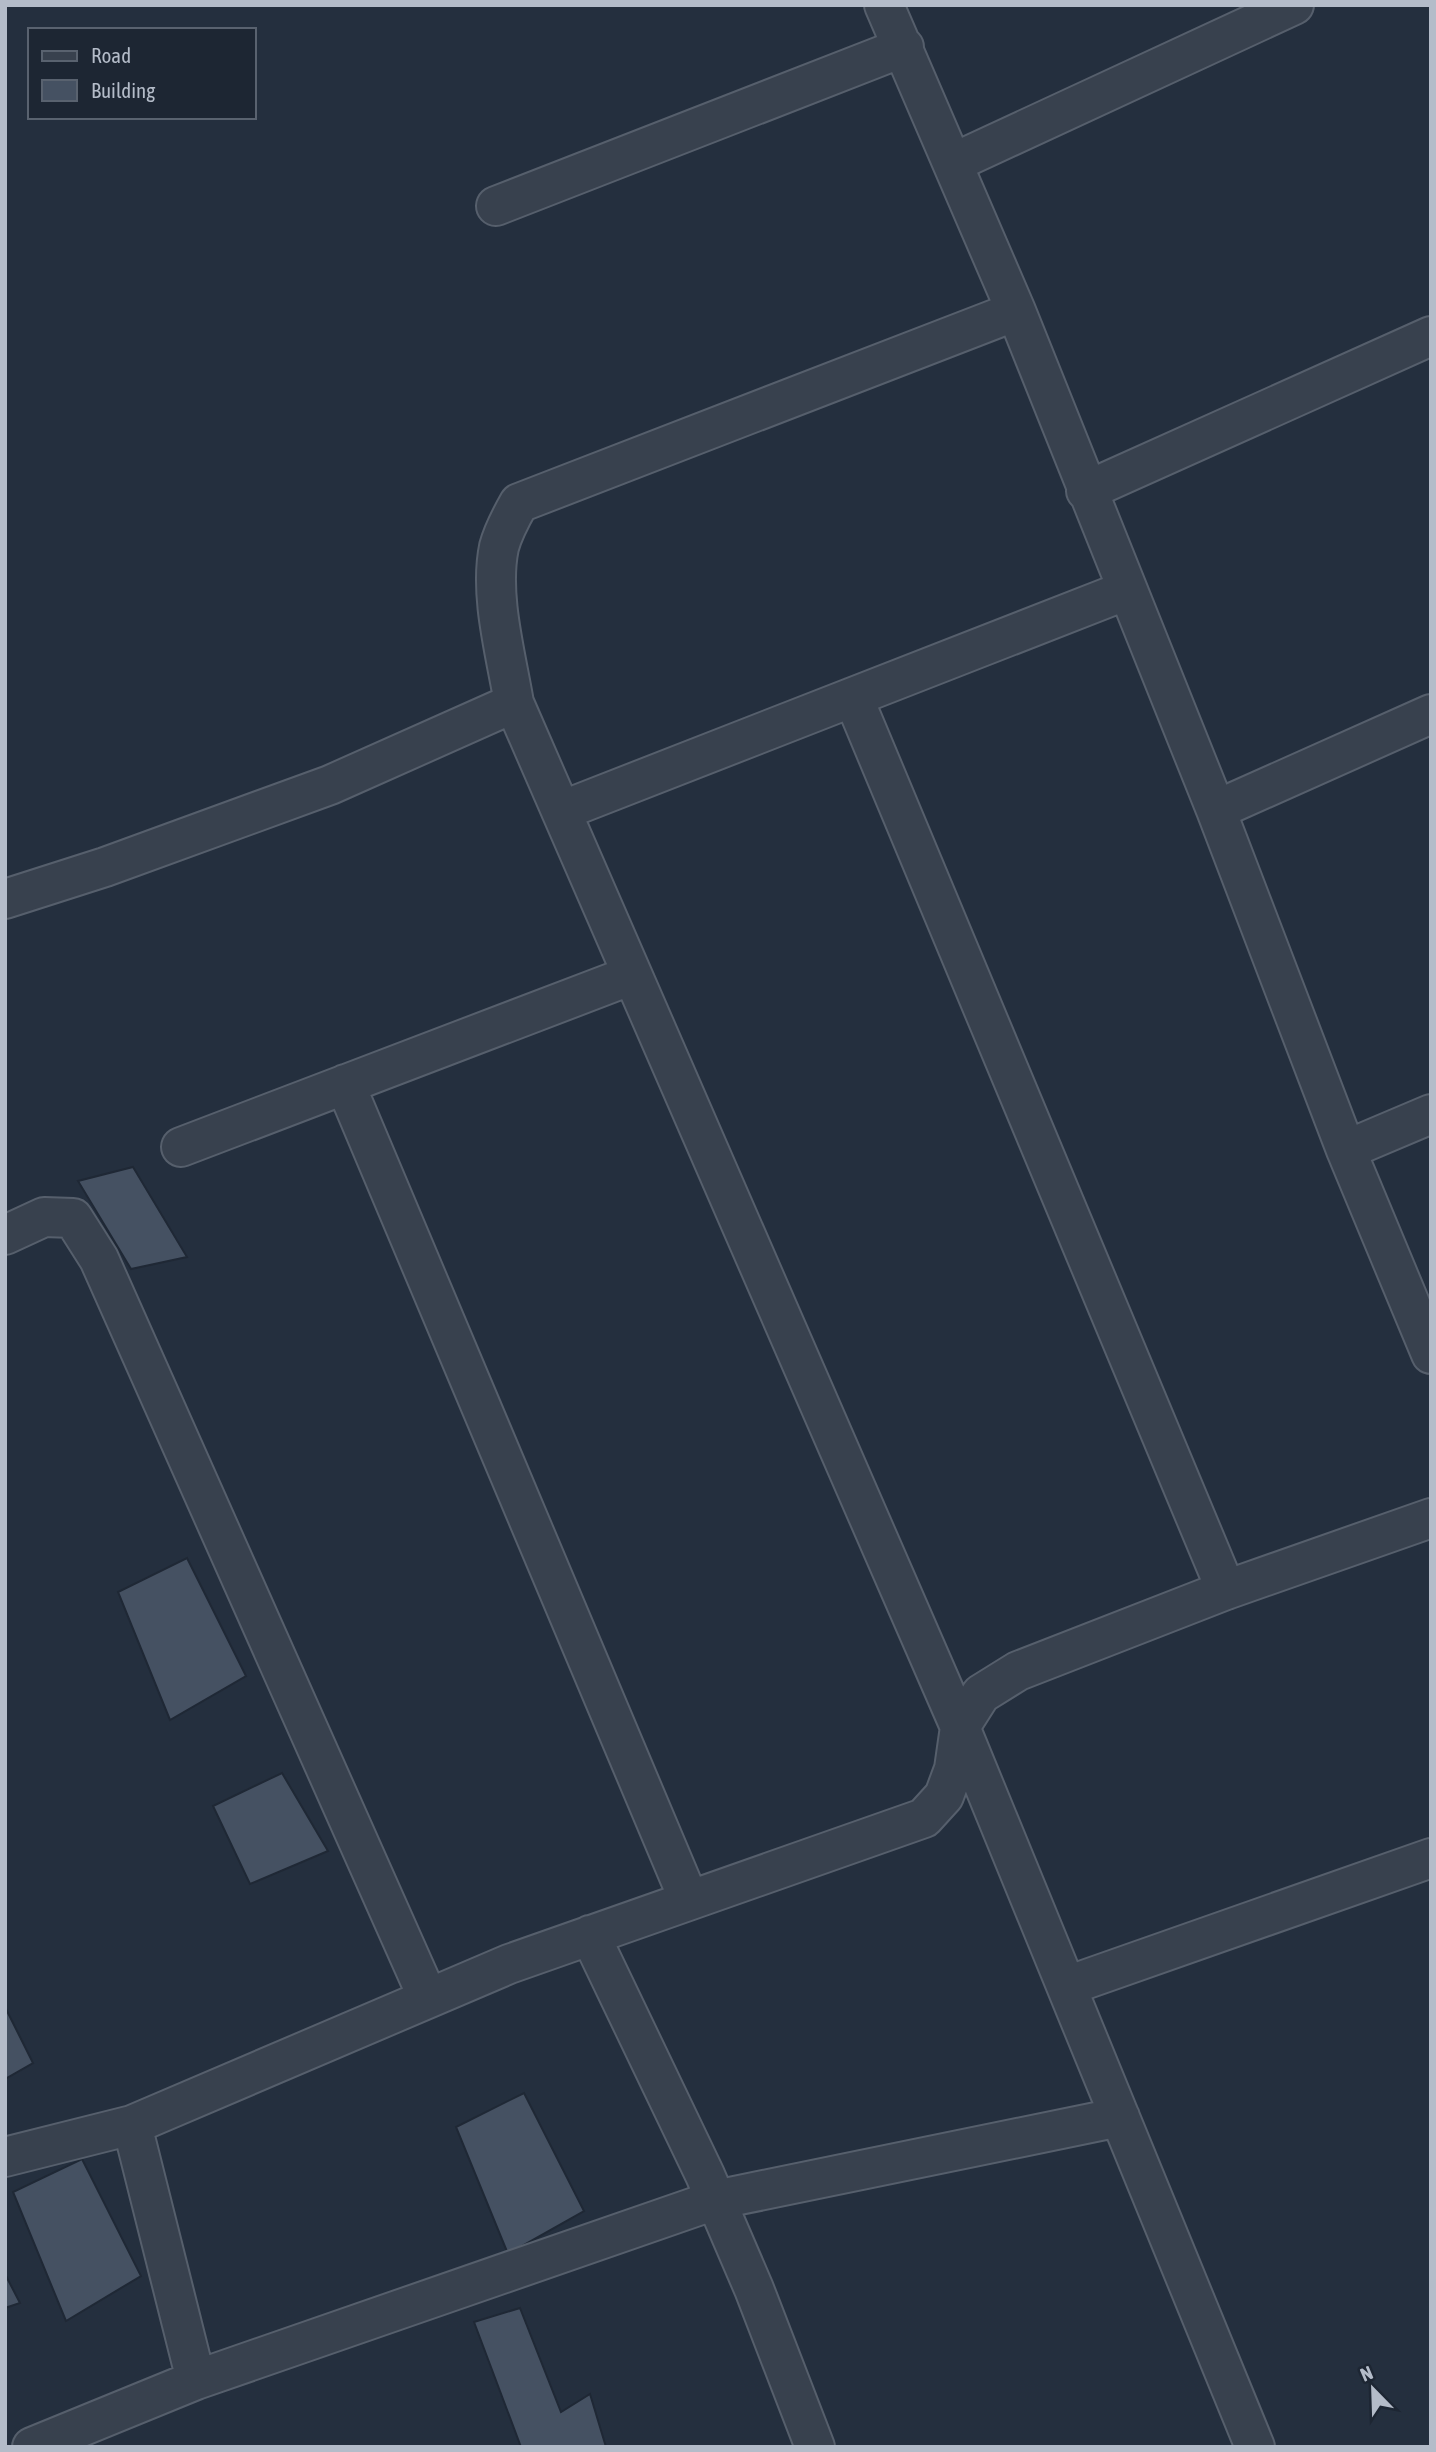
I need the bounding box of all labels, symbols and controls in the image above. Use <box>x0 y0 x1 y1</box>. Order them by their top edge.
legend <box>28 28 256 119</box>
text: Road <box>91 43 131 67</box>
text: Building <box>91 78 155 102</box>
north arrow <box>1338 2354 1408 2424</box>
text: N <box>1357 2361 1376 2386</box>

